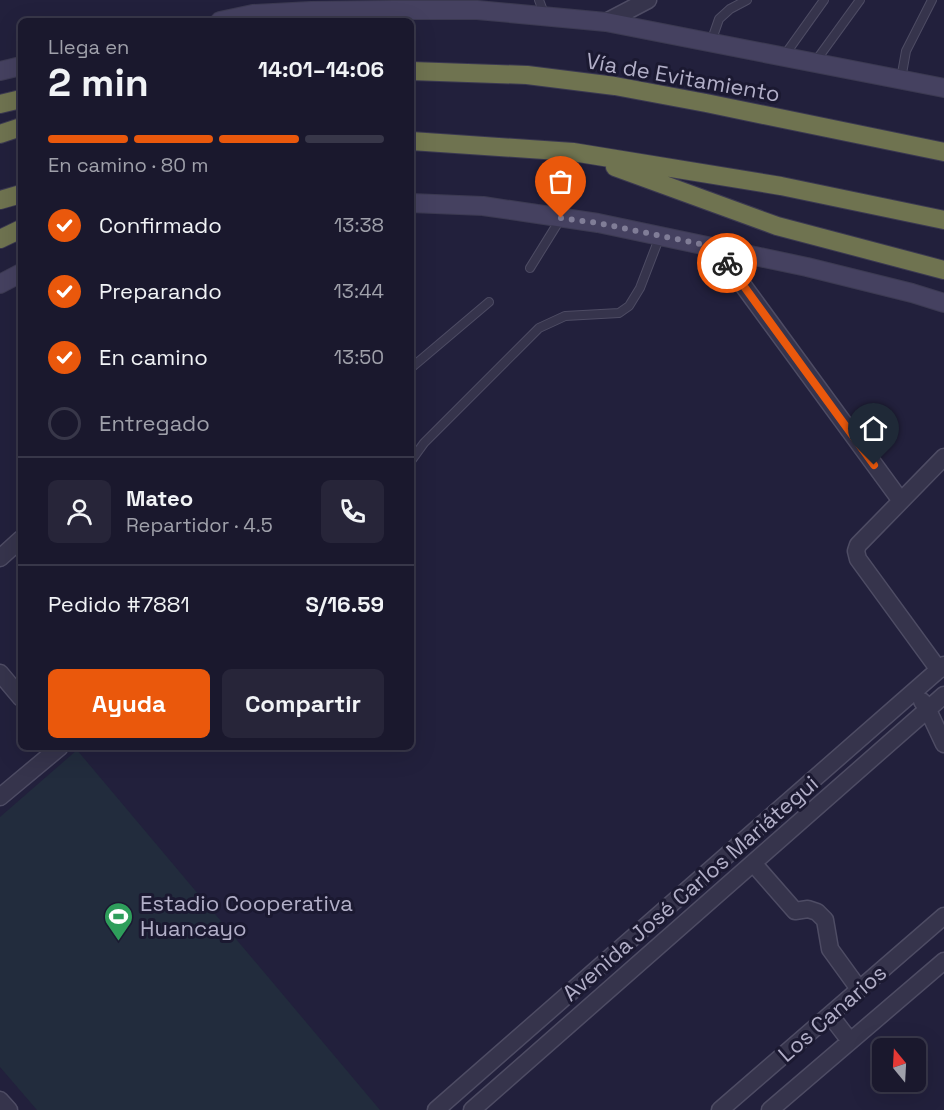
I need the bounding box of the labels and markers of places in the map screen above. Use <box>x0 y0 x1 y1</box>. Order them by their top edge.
pin <box>535 156 586 218</box>
pin <box>848 403 899 465</box>
place label: Estadio Cooperativa Huancayo <box>140 889 353 942</box>
sports icon: Estadio Cooperativa Huancayo <box>103 900 135 942</box>

